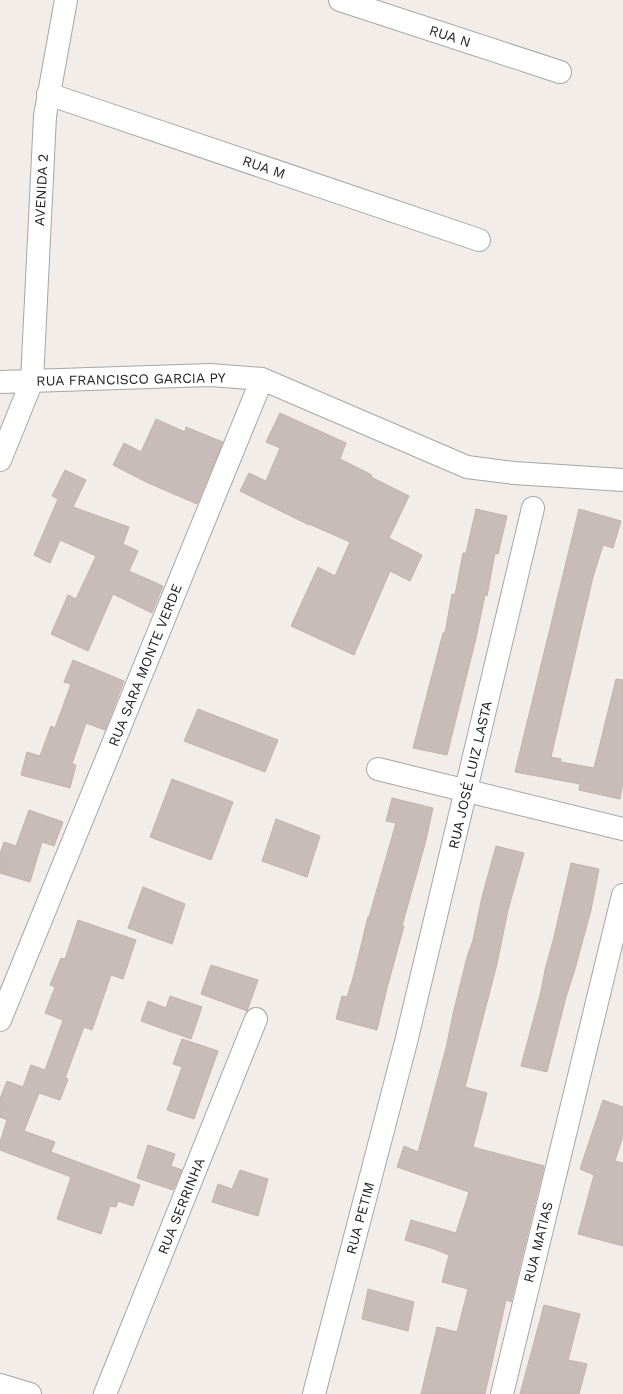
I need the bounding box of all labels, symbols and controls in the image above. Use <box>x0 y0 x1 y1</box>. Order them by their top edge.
street label: RUA N <box>427 22 473 50</box>
street label: RUA M <box>240 152 288 182</box>
street label: AVENIDA 2 <box>31 154 51 226</box>
street label: RUA FRANCISCO GARCIA PY <box>36 369 226 389</box>
street label: RUA SARA MONTE VERDE <box>105 581 185 749</box>
street label: RUA JOSÉ LUIZ LASTA <box>445 699 495 851</box>
street label: RUA SERRINHA <box>154 1155 208 1257</box>
street label: RUA PETIM <box>343 1180 377 1256</box>
street label: RUA MATIAS <box>520 1200 556 1284</box>

